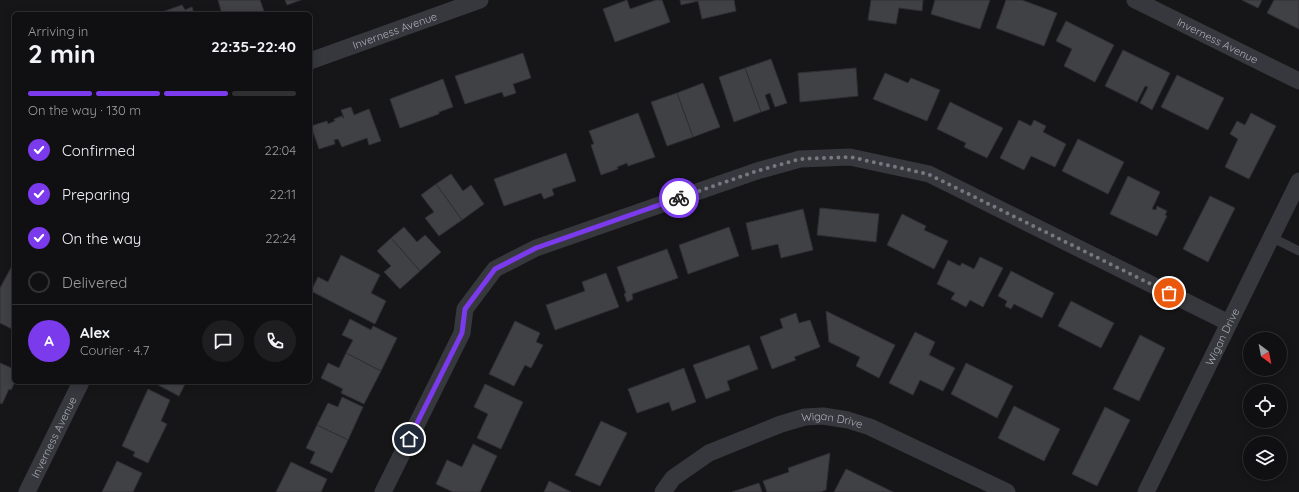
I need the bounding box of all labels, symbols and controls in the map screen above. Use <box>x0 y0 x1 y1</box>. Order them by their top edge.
street label: Inverness Avenue <box>351 9 439 52</box>
street label: Inverness Avenue <box>1175 15 1260 67</box>
text: Arriving in <box>28 23 88 39</box>
text: 2 min <box>28 37 96 70</box>
text: 22:35–22:40 <box>211 37 296 56</box>
text: On the way · 130 m <box>28 102 141 118</box>
icon: check <box>28 139 50 161</box>
text: Confirmed <box>62 141 135 160</box>
text: 22:04 <box>265 142 296 158</box>
courier <box>659 178 699 218</box>
icon: check <box>28 183 50 205</box>
text: Preparing <box>62 185 130 204</box>
text: 22:11 <box>270 186 296 202</box>
icon: bike <box>668 187 690 209</box>
icon: check <box>28 227 50 249</box>
text: On the way <box>62 229 141 248</box>
text: 22:24 <box>265 230 296 246</box>
text: Delivered <box>62 273 127 292</box>
pin <box>1152 276 1186 310</box>
icon: bag <box>1158 282 1180 304</box>
street label: Wigan Drive <box>1202 306 1242 368</box>
button: chat <box>202 320 244 362</box>
button: phone <box>254 320 296 362</box>
text: Alex <box>80 323 110 342</box>
text: A <box>44 331 54 350</box>
north arrow <box>1243 332 1287 376</box>
map controls <box>1243 332 1287 480</box>
text: Courier · 4.7 <box>80 342 149 358</box>
button: locate <box>1243 384 1287 428</box>
street label: Inverness Avenue <box>28 394 80 480</box>
street label: Wigan Drive <box>801 409 865 431</box>
pin <box>392 422 426 456</box>
icon: home <box>398 428 420 450</box>
button: layers <box>1243 436 1287 480</box>

